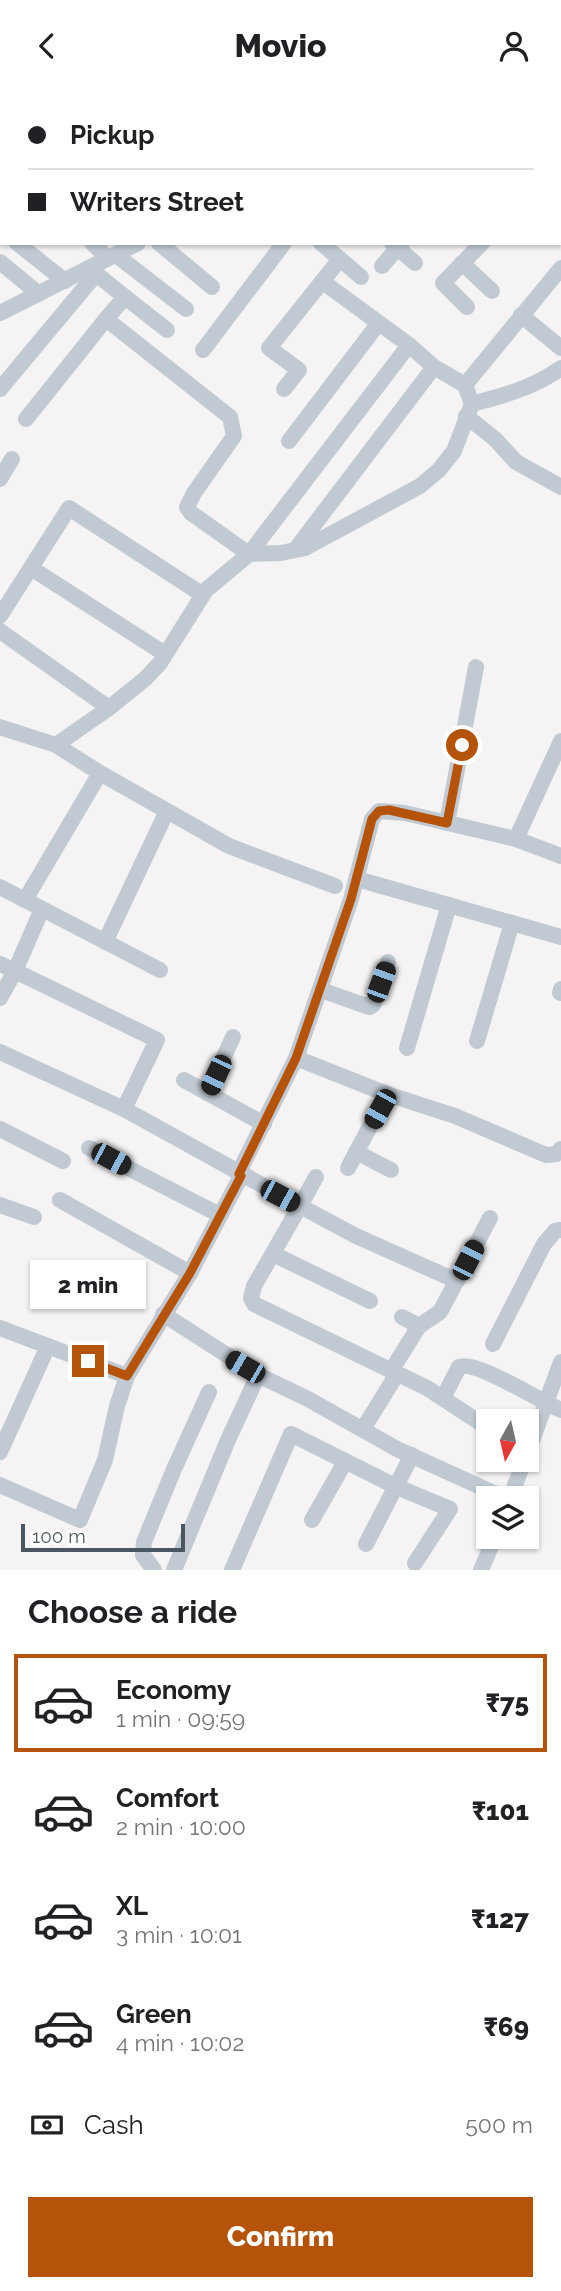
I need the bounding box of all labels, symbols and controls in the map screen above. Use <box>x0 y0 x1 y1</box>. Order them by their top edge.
icon: back <box>28 27 66 65</box>
text: Movio <box>234 27 327 64</box>
icon: person <box>495 27 533 65</box>
text: Pickup <box>70 120 155 150</box>
text: Writers Street <box>70 187 244 217</box>
route start <box>446 729 478 761</box>
car <box>364 959 399 1005</box>
car <box>198 1052 235 1098</box>
car <box>361 1086 400 1132</box>
car <box>88 1140 135 1178</box>
car <box>257 1177 304 1215</box>
car <box>450 1237 487 1283</box>
callout: 2 min <box>30 1259 146 1309</box>
text: 2 min <box>58 1271 118 1298</box>
route end <box>72 1345 104 1377</box>
car <box>222 1347 269 1387</box>
north arrow <box>476 1409 539 1472</box>
map controls <box>476 1409 539 1549</box>
button: layers <box>476 1486 539 1549</box>
scale bar <box>21 1521 186 1553</box>
text: 100 m <box>32 1525 86 1547</box>
text: Choose a ride <box>28 1593 237 1630</box>
icon: car <box>32 1672 95 1735</box>
text: Economy <box>116 1675 231 1705</box>
text: ₹75 <box>485 1688 529 1718</box>
text: 1 min · 09:59 <box>116 1705 245 1732</box>
icon: car <box>32 1780 95 1843</box>
text: Comfort <box>116 1783 219 1813</box>
text: ₹101 <box>472 1796 529 1826</box>
text: 2 min · 10:00 <box>116 1813 246 1840</box>
icon: car <box>32 1888 95 1951</box>
text: XL <box>116 1891 148 1921</box>
text: ₹127 <box>471 1904 529 1934</box>
text: 3 min · 10:01 <box>116 1921 242 1948</box>
icon: car <box>32 1996 95 2059</box>
text: Green <box>116 1999 192 2029</box>
text: ₹69 <box>483 2012 529 2042</box>
text: 4 min · 10:02 <box>116 2029 244 2056</box>
icon: cash <box>28 2106 66 2144</box>
text: Cash <box>84 2110 144 2140</box>
text: 500 m <box>465 2111 533 2138</box>
button: Confirm <box>28 2197 533 2277</box>

